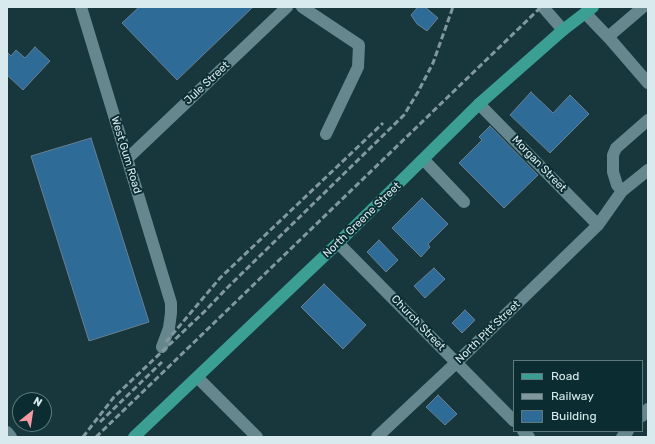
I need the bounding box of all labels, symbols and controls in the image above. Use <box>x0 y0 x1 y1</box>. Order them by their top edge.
street label: Jule Street <box>182 59 232 107</box>
street label: West Gum Road <box>108 115 144 195</box>
street label: Morgan Street <box>509 133 569 195</box>
street label: North Greene Street <box>320 179 404 261</box>
street label: Church Street <box>388 293 448 353</box>
street label: North Pitt Street <box>453 298 523 366</box>
legend <box>513 360 643 432</box>
text: Road <box>551 369 579 383</box>
text: Railway <box>551 389 594 403</box>
north arrow <box>12 392 52 432</box>
text: N <box>31 394 44 410</box>
text: Building <box>551 409 597 423</box>

